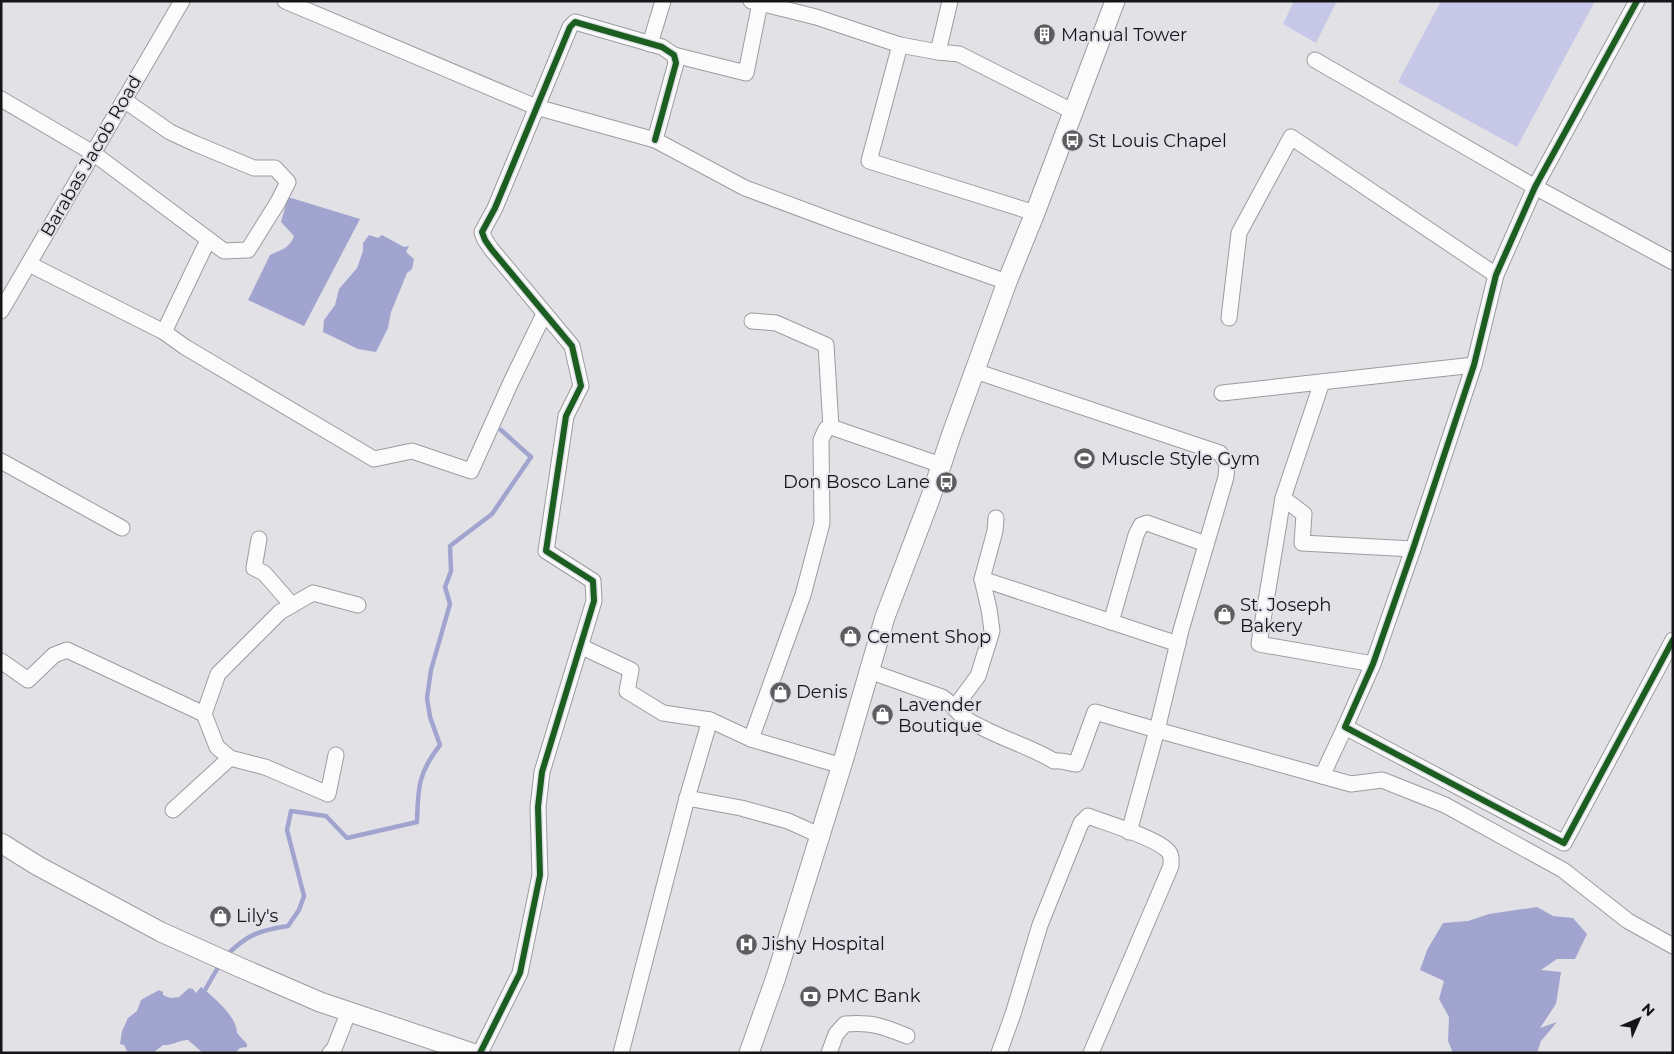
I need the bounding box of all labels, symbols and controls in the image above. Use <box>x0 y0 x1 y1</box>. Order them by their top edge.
building icon: Manual Tower <box>1033 23 1057 47</box>
place label: Manual Tower <box>1061 24 1187 46</box>
street label: Barabas Jacob Road <box>36 71 146 241</box>
bus stop icon: St Louis Chapel <box>1060 129 1084 153</box>
place label: St Louis Chapel <box>1088 130 1227 152</box>
sports icon: Muscle Style Gym <box>1073 447 1097 471</box>
place label: Muscle Style Gym <box>1101 448 1260 470</box>
bus stop icon: Don Bosco Lane <box>934 470 958 494</box>
place label: Don Bosco Lane <box>783 471 930 493</box>
place label: St. Joseph Bakery <box>1240 594 1331 637</box>
shop icon: St. Joseph Bakery <box>1212 603 1236 627</box>
shop icon: Cement Shop <box>839 625 863 649</box>
place label: Cement Shop <box>867 626 991 648</box>
shop icon: Denis <box>768 680 792 704</box>
place label: Denis <box>796 681 848 703</box>
place label: Lavender Boutique <box>898 694 982 737</box>
shop icon: Lavender Boutique <box>870 703 894 727</box>
shop icon: Lily's <box>208 904 232 928</box>
place label: Lily's <box>236 905 279 927</box>
hospital icon: Jishy Hospital <box>734 932 758 956</box>
place label: Jishy Hospital <box>761 933 885 955</box>
bank icon: PMC Bank <box>798 984 822 1008</box>
place label: PMC Bank <box>826 985 921 1007</box>
north arrow <box>1614 994 1664 1044</box>
text: N <box>1638 999 1659 1020</box>

